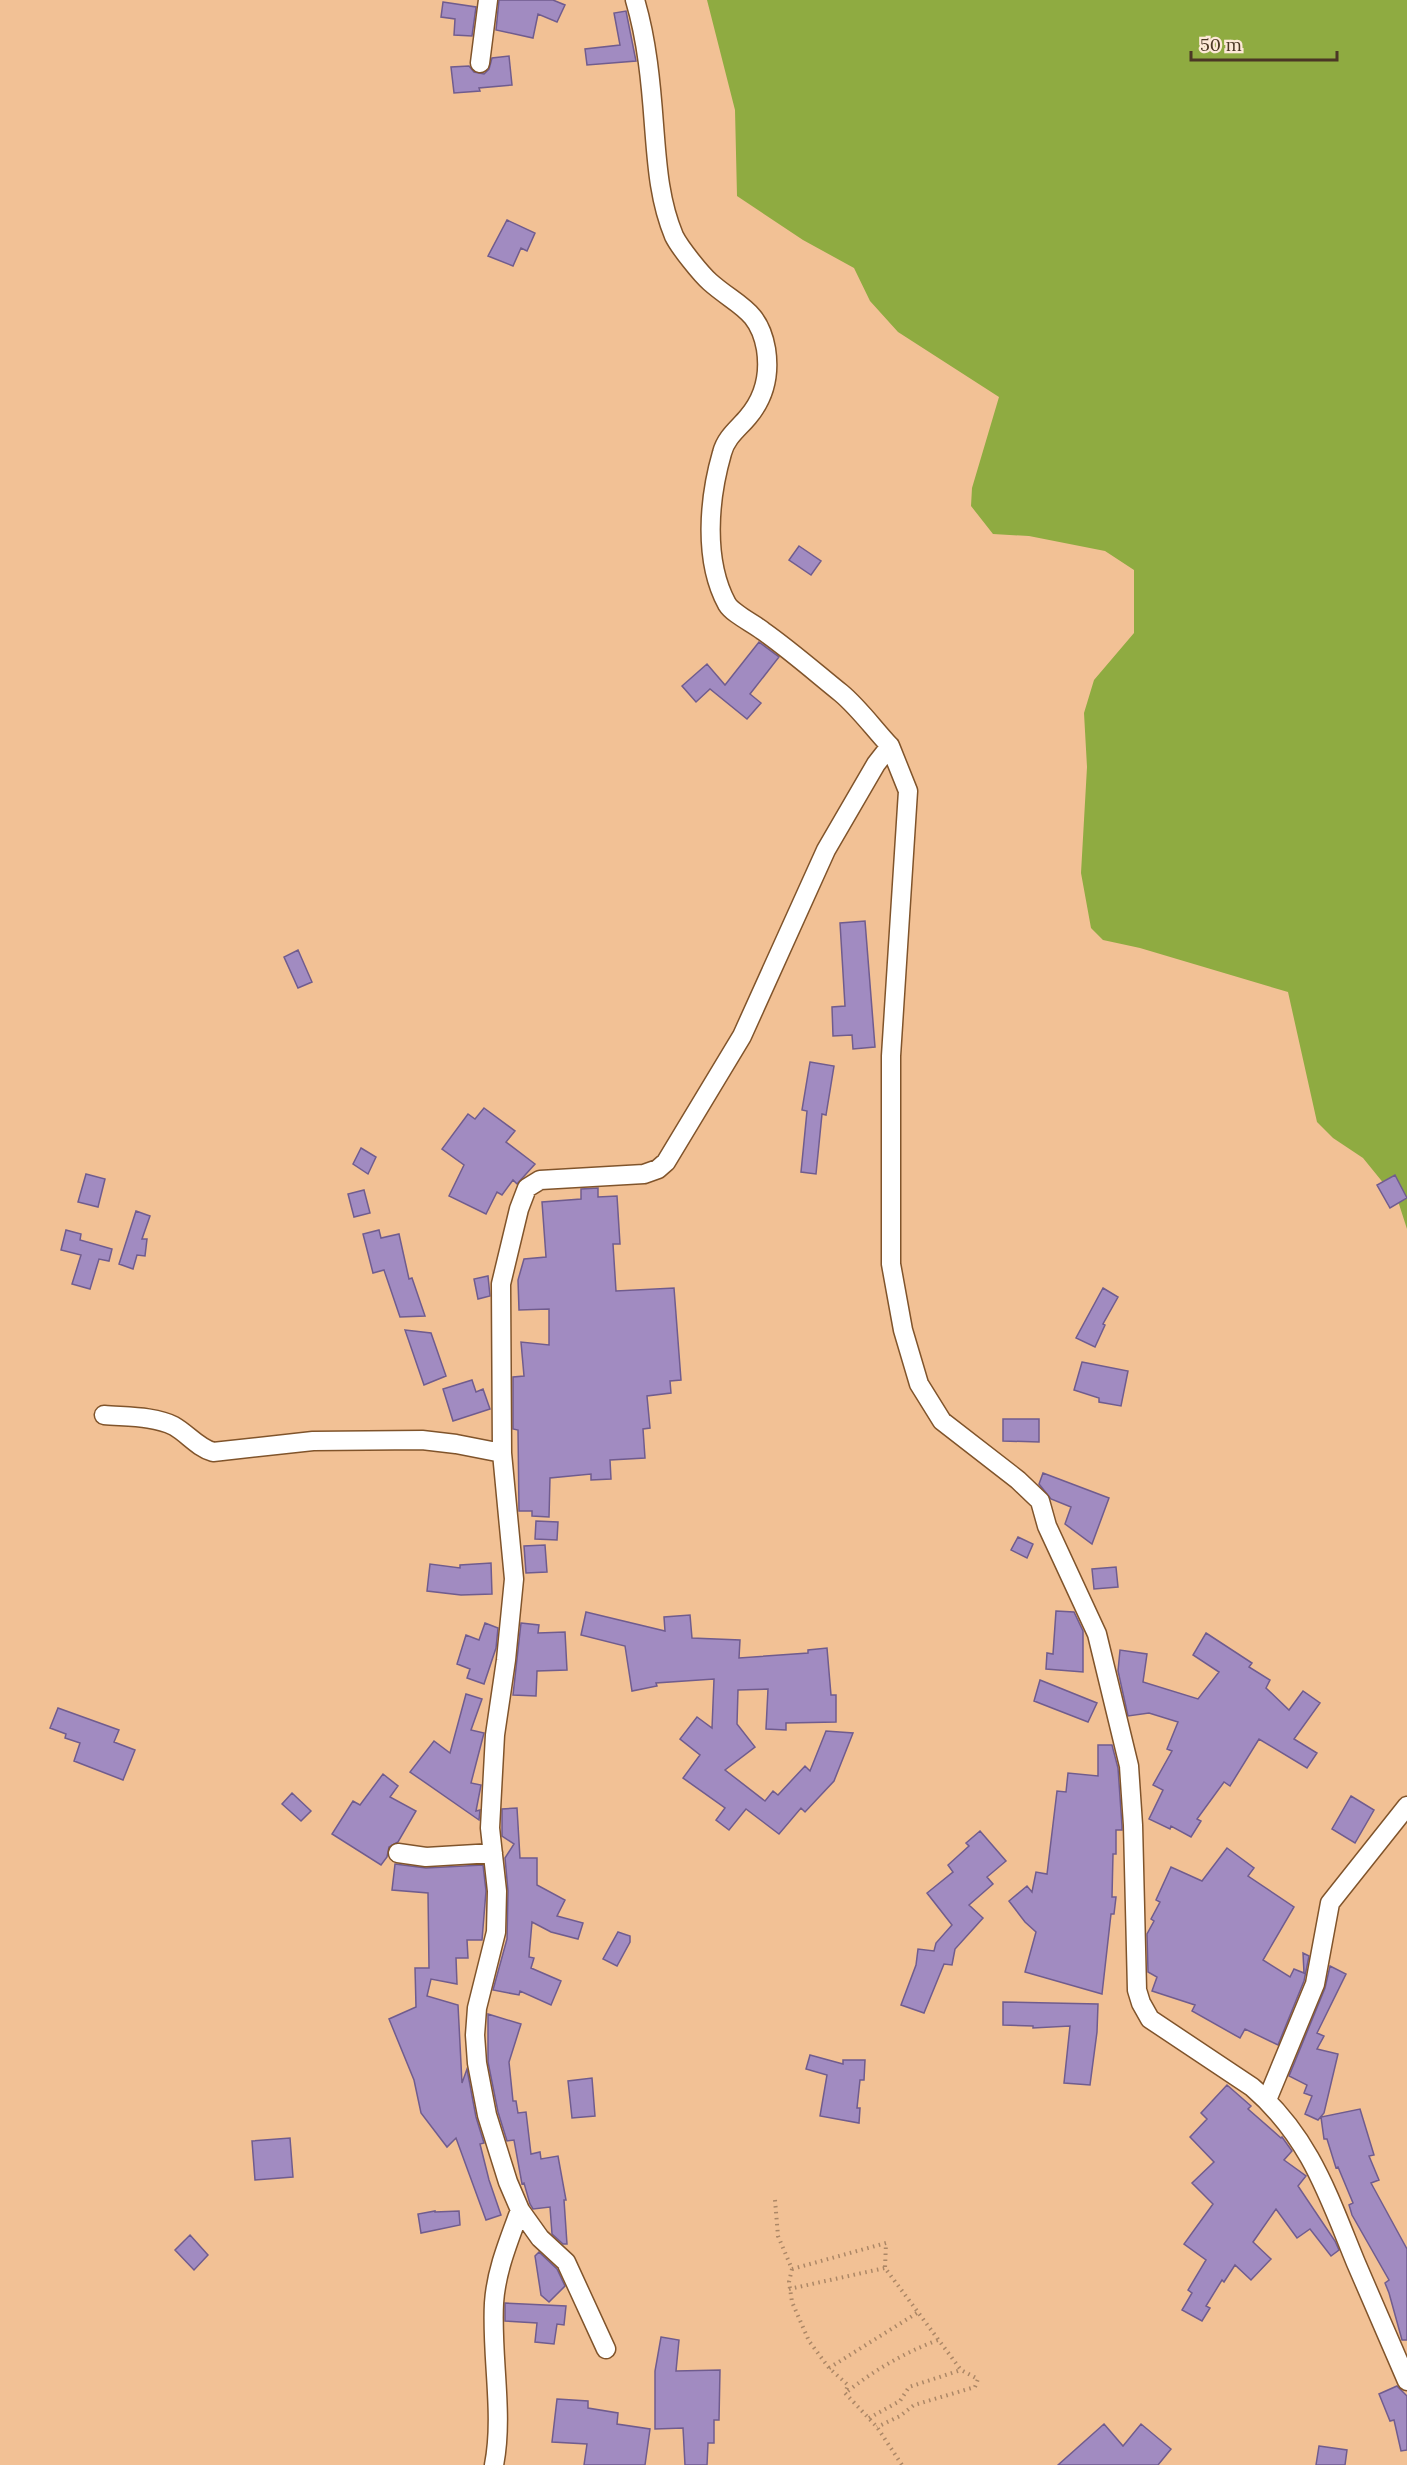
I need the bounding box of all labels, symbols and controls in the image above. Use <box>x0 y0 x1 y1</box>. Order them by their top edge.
scale bar <box>1191 24 1336 62</box>
text: 50 m <box>1200 33 1242 56</box>

